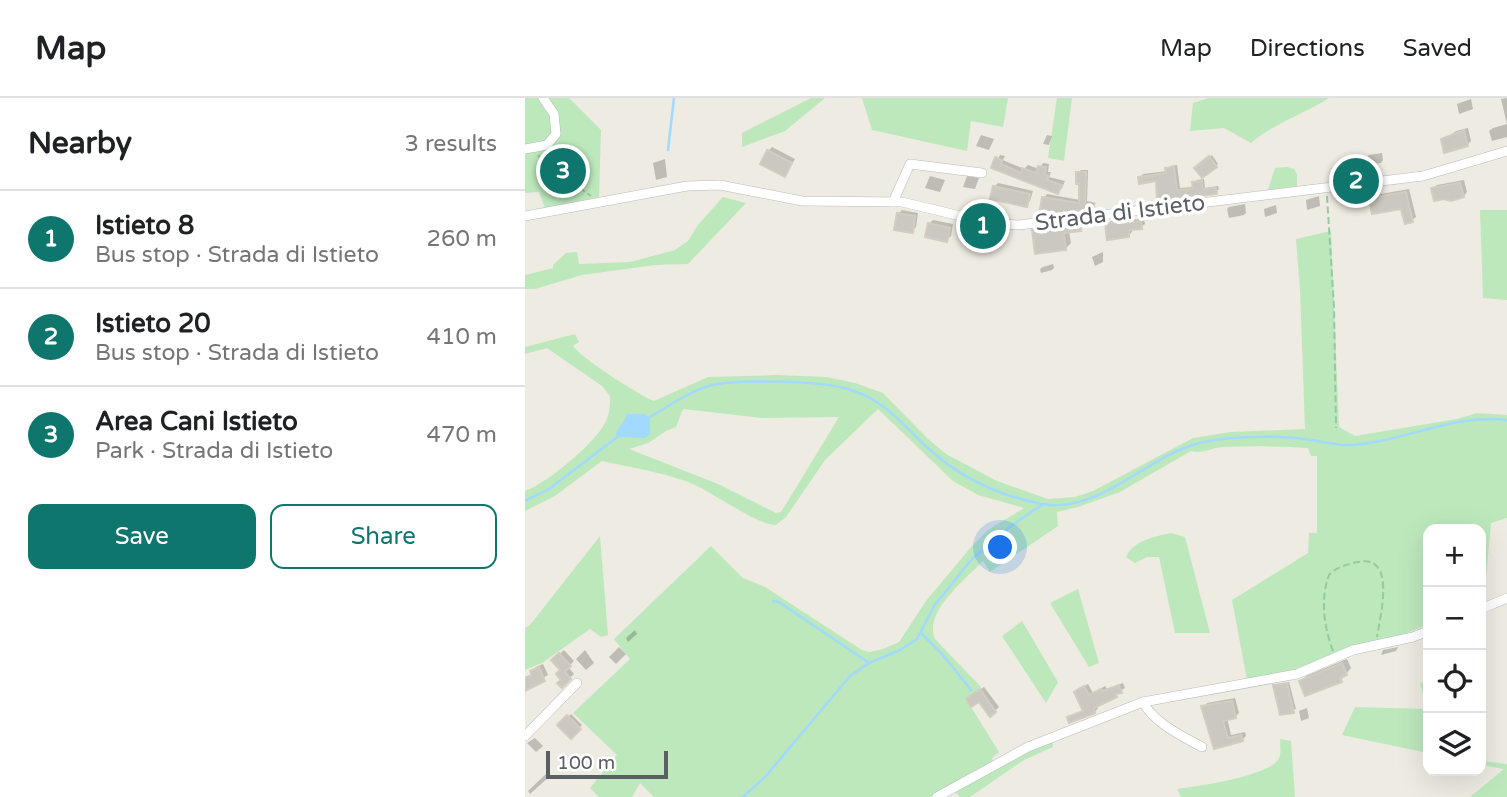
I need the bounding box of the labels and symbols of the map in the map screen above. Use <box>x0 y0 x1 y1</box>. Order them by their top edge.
pin: 3 <box>540 145 586 197</box>
pin: 2 <box>1333 155 1379 207</box>
street label: Strada di Istieto <box>1033 189 1207 237</box>
pin: 1 <box>960 200 1006 252</box>
your location <box>983 530 1017 564</box>
scale bar <box>546 748 669 780</box>

